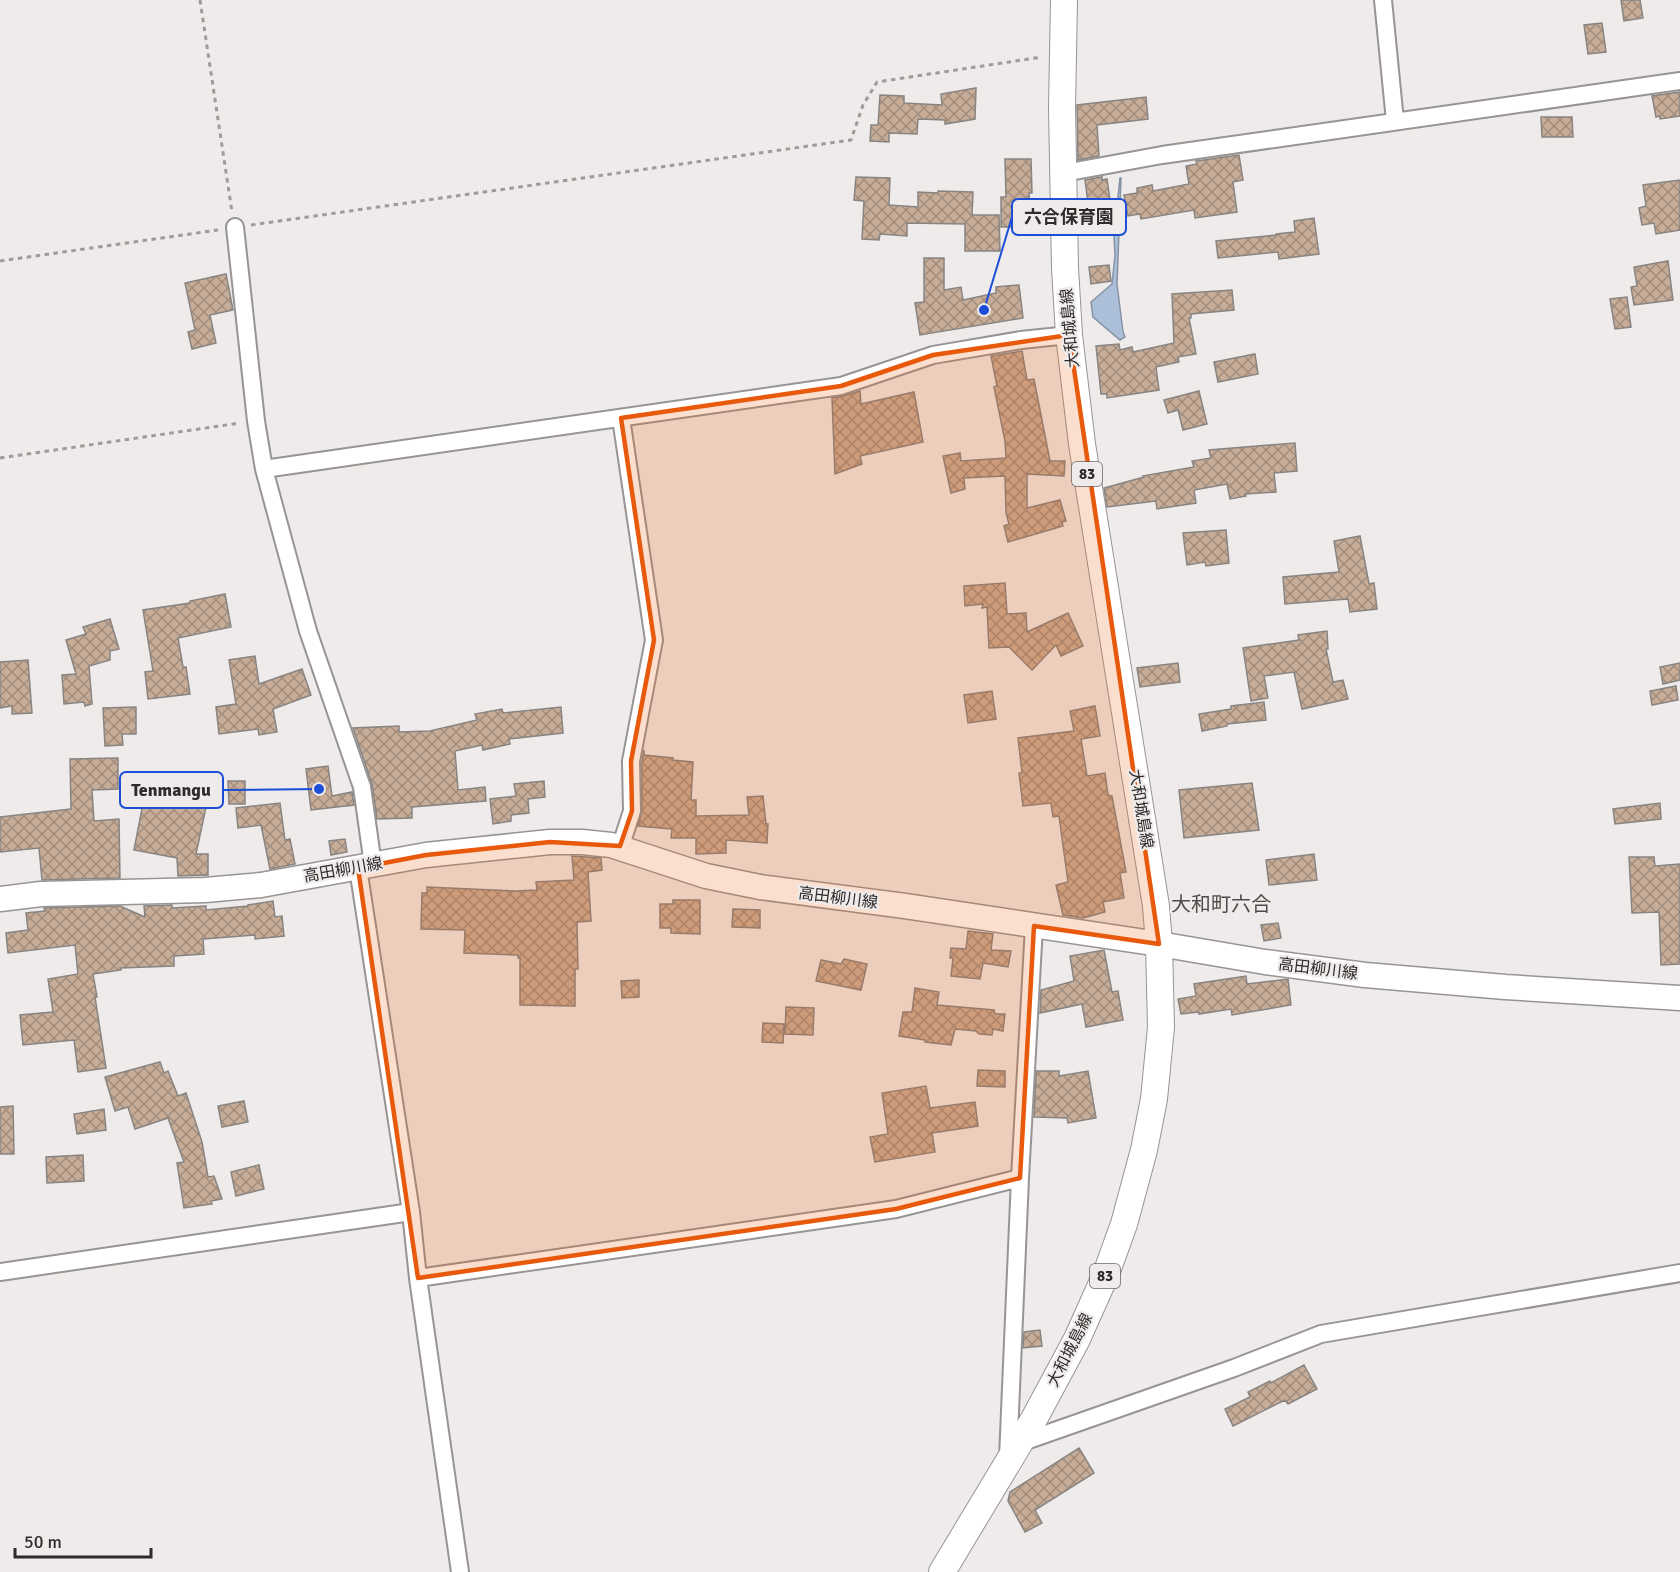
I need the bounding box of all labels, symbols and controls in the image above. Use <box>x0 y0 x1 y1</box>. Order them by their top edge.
callout: 六合保育園 <box>1012 199 1126 235</box>
text: 六合保育園 <box>1024 206 1114 228</box>
street label: 大和城島線 <box>1057 287 1083 369</box>
road number: 83 <box>1072 462 1102 486</box>
street label: 大和城島線 <box>1125 768 1157 850</box>
callout: Tenmangu <box>120 772 223 808</box>
text: Tenmangu <box>131 779 211 801</box>
street label: 高田柳川線 <box>302 853 384 887</box>
street label: 高田柳川線 <box>797 883 879 913</box>
district label: 大和町六合 <box>1171 892 1271 917</box>
street label: 高田柳川線 <box>1277 954 1359 984</box>
road number: 83 <box>1090 1264 1120 1288</box>
street label: 大和城島線 <box>1043 1310 1097 1390</box>
scale bar <box>15 1521 152 1559</box>
text: 50 m <box>24 1531 62 1553</box>

